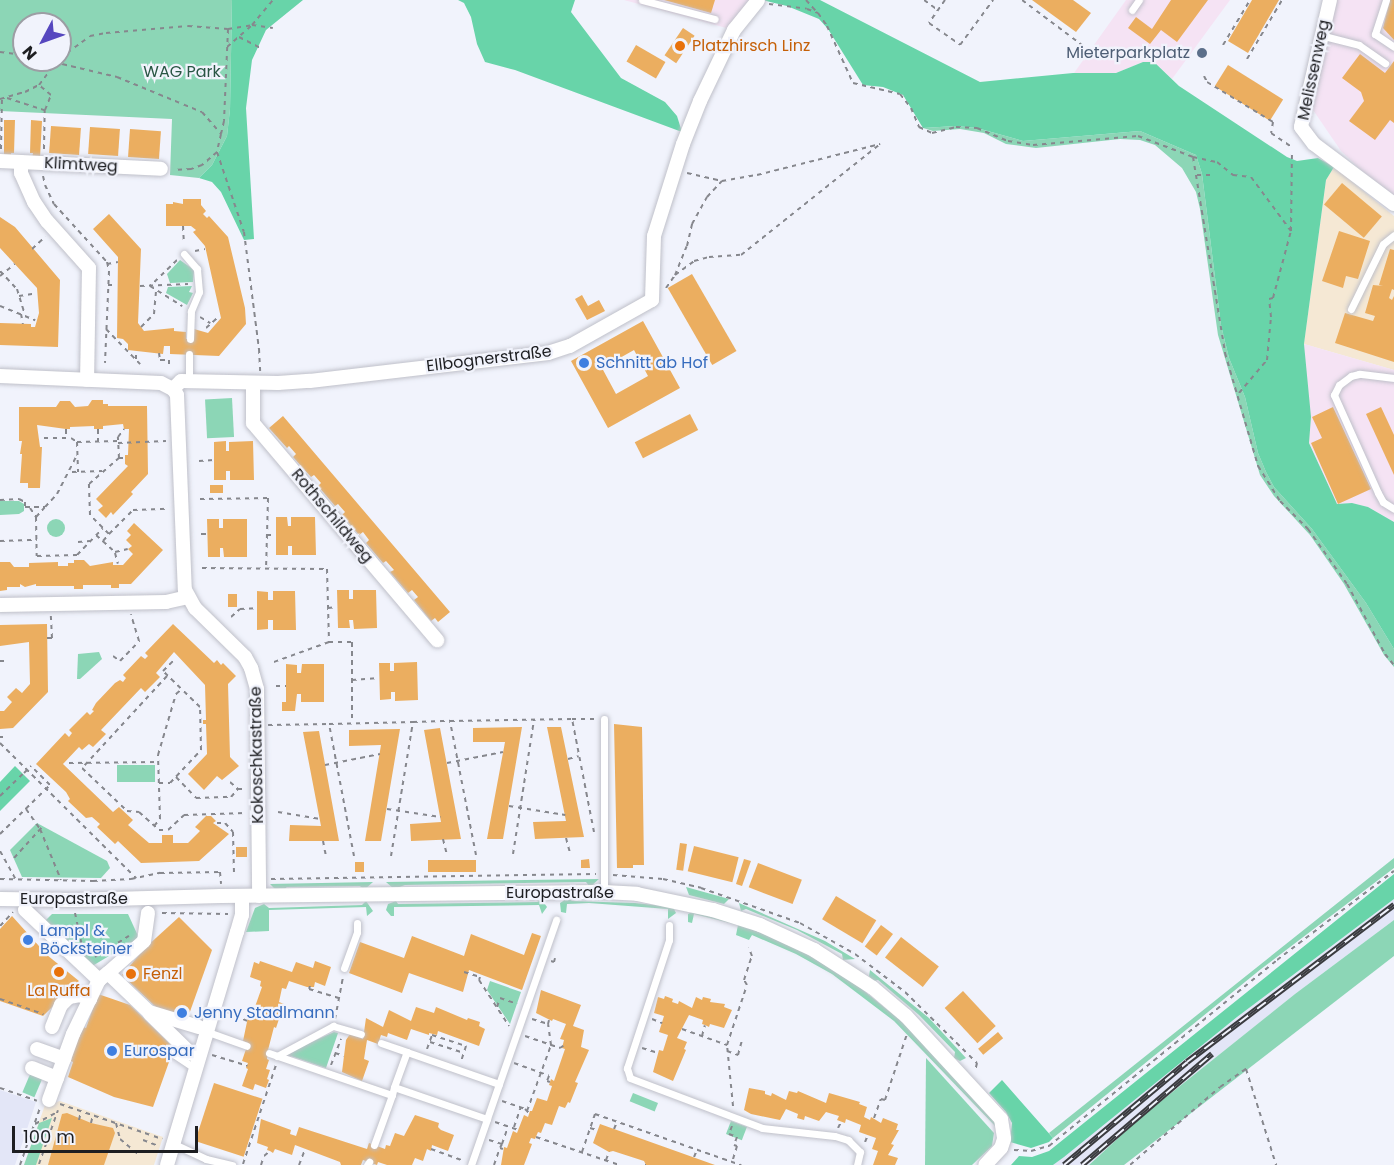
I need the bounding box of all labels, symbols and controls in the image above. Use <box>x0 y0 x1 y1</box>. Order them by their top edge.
north arrow <box>12 12 72 72</box>
street label: Melissenweg <box>1294 18 1334 122</box>
place label: Platzhirsch Linz <box>692 36 810 56</box>
marker: Platzhirsch Linz <box>673 39 687 53</box>
text: N <box>17 41 42 65</box>
place label: Mieterparkplatz <box>1066 43 1190 63</box>
marker: Mieterparkplatz <box>1195 46 1209 60</box>
park label: WAG Park <box>143 62 221 82</box>
street label: Klimtweg <box>44 153 118 177</box>
street label: Ellbognerstraße <box>425 342 553 376</box>
place label: Schnitt ab Hof <box>596 353 708 373</box>
marker: Schnitt ab Hof <box>577 356 591 370</box>
street label: Rothschildweg <box>287 465 377 567</box>
street label: Kokoschkastraße <box>246 686 268 824</box>
street label: Europastraße <box>506 883 614 903</box>
street label: Europastraße <box>20 889 128 909</box>
place label: Lampl & Böcksteiner <box>40 921 132 959</box>
marker: Lampl & Böcksteiner <box>21 933 35 947</box>
place label: Fenzl <box>143 964 182 984</box>
marker: La Ruffa <box>52 965 66 979</box>
marker: Fenzl <box>124 967 138 981</box>
place label: La Ruffa <box>27 981 91 1001</box>
place label: Jenny Stadlmann <box>194 1003 335 1023</box>
marker: Jenny Stadlmann <box>175 1006 189 1020</box>
place label: Eurospar <box>124 1041 195 1061</box>
marker: Eurospar <box>105 1044 119 1058</box>
scale bar <box>15 1114 201 1152</box>
text: 100 m <box>23 1124 75 1149</box>

